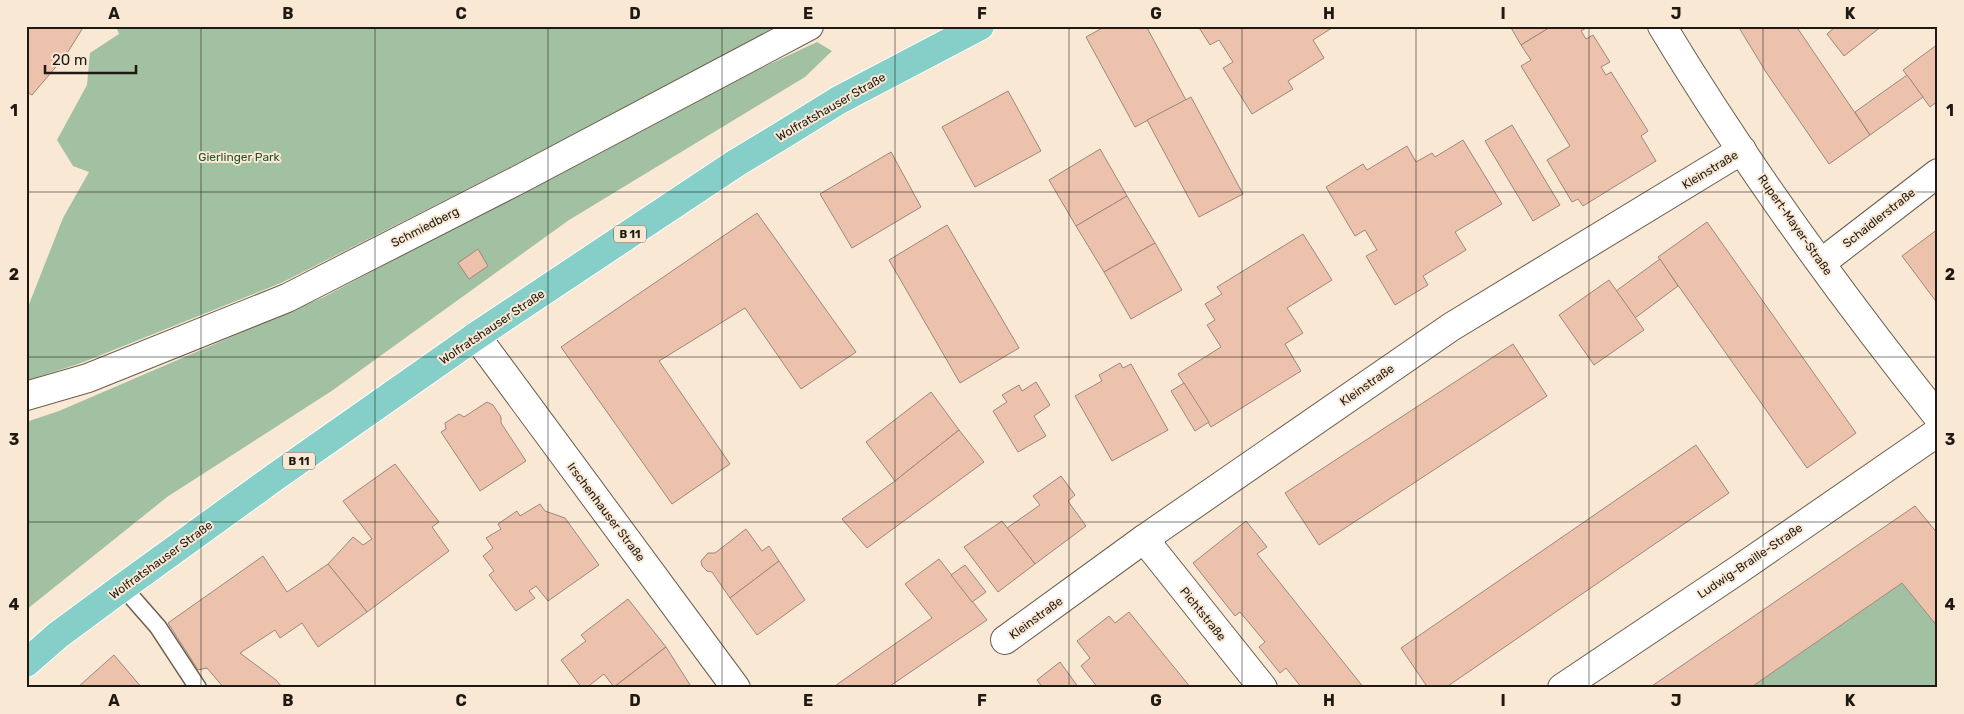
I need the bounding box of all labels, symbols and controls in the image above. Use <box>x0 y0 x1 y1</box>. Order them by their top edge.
text: A <box>108 4 120 23</box>
text: B <box>282 4 294 23</box>
text: C <box>455 4 467 23</box>
text: D <box>629 4 641 23</box>
text: E <box>803 4 813 23</box>
text: F <box>977 4 987 23</box>
text: G <box>1150 4 1162 23</box>
text: H <box>1323 4 1335 23</box>
text: I <box>1500 4 1506 23</box>
text: J <box>1671 4 1681 23</box>
text: K <box>1845 4 1856 23</box>
scale bar <box>45 42 136 74</box>
text: 20 m <box>52 51 87 69</box>
street label: Wolfratshauser Straße <box>774 70 888 144</box>
text: 1 <box>10 101 18 120</box>
text: 1 <box>1946 101 1954 120</box>
street label: Kleinstraße <box>1680 148 1741 192</box>
park label: Gierlinger Park <box>198 150 281 164</box>
street label: Rupert-Mayer-Straße <box>1755 172 1835 278</box>
street label: Schaidlerstraße <box>1840 185 1918 251</box>
street label: Schmiedberg <box>389 204 461 250</box>
road number: B 11 <box>614 225 646 242</box>
text: 2 <box>9 265 19 284</box>
text: 2 <box>1945 265 1955 284</box>
street label: Wolfratshauser Straße <box>437 286 547 367</box>
street label: Kleinstraße <box>1337 361 1397 409</box>
text: 3 <box>9 430 19 449</box>
text: 3 <box>1945 430 1955 449</box>
road number: B 11 <box>283 452 315 470</box>
street label: Irschenhauser Straße <box>564 460 648 564</box>
street label: Wolfratshauser Straße <box>107 518 215 602</box>
street label: Ludwig-Braille-Straße <box>1695 521 1805 601</box>
street label: Pichtstraße <box>1177 584 1229 644</box>
street label: Kleinstraße <box>1007 594 1066 642</box>
text: 4 <box>9 595 20 614</box>
text: 4 <box>1945 595 1956 614</box>
text: A <box>108 691 120 710</box>
text: B <box>282 691 294 710</box>
text: C <box>455 691 467 710</box>
text: D <box>629 691 641 710</box>
text: E <box>803 691 813 710</box>
text: F <box>977 691 987 710</box>
text: G <box>1150 691 1162 710</box>
text: H <box>1323 691 1335 710</box>
text: I <box>1500 691 1506 710</box>
text: J <box>1671 691 1681 710</box>
text: K <box>1845 691 1856 710</box>

